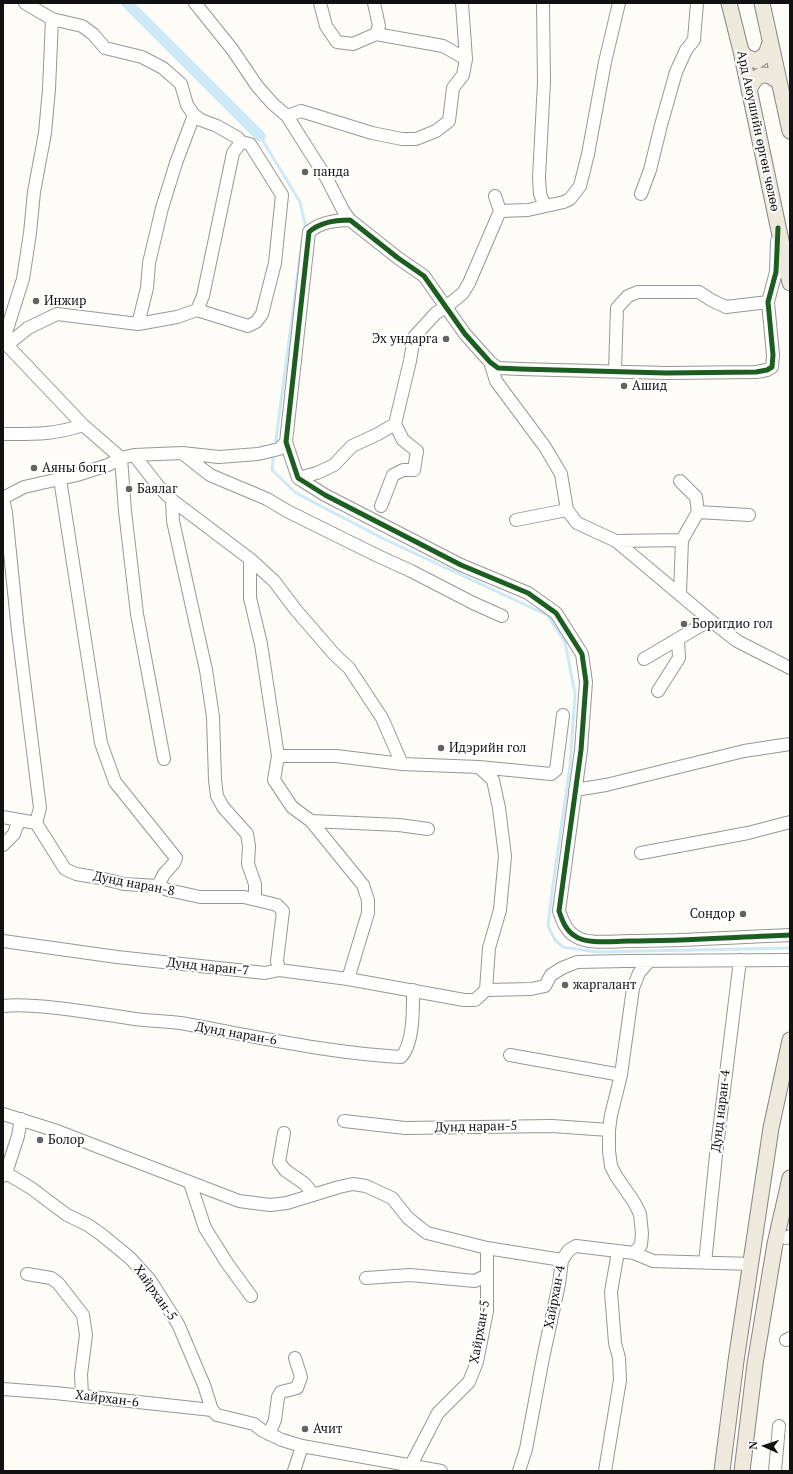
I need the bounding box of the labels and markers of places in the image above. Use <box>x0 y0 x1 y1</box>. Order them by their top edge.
place label: панда <box>313 164 349 180</box>
marker: панда <box>300 167 310 177</box>
place label: Инжир <box>44 293 86 309</box>
marker: Инжир <box>31 296 41 306</box>
place label: Эх ундарга <box>372 331 438 347</box>
marker: Эх ундарга <box>441 334 451 344</box>
place label: Ашид <box>632 378 667 394</box>
marker: Ашид <box>619 381 629 391</box>
place label: Аяны богц <box>42 460 106 476</box>
marker: Аяны богц <box>29 463 39 473</box>
place label: Баялаг <box>137 481 177 497</box>
marker: Баялаг <box>124 484 134 494</box>
place label: Боригдио гол <box>692 616 773 632</box>
marker: Боригдио гол <box>679 619 689 629</box>
place label: Идэрийн гол <box>449 740 526 756</box>
marker: Идэрийн гол <box>436 743 446 753</box>
place label: Сондор <box>690 906 735 922</box>
marker: Сондор <box>738 909 748 919</box>
place label: жаргалант <box>573 977 637 993</box>
marker: жаргалант <box>560 980 570 990</box>
place label: Болор <box>48 1132 84 1148</box>
marker: Болор <box>35 1135 45 1145</box>
place label: Ачит <box>313 1421 342 1437</box>
marker: Ачит <box>300 1424 310 1434</box>

